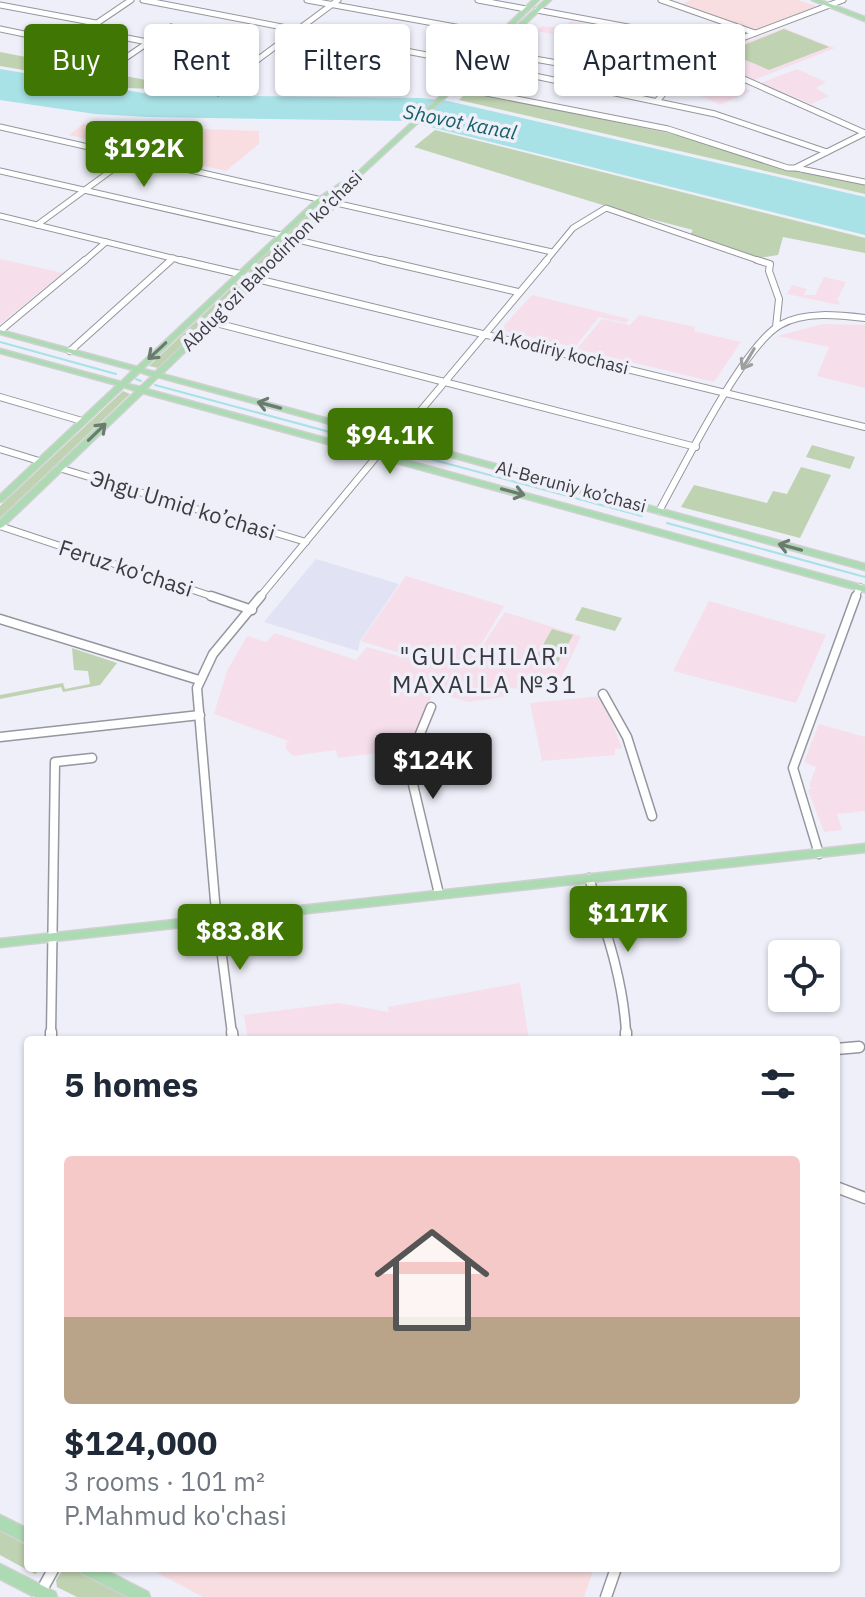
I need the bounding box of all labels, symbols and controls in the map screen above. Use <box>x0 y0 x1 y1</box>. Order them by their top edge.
chip: Buy <box>24 24 128 96</box>
chip: Rent <box>144 24 259 96</box>
chip: Filters <box>275 24 410 96</box>
chip: New <box>426 24 538 96</box>
chip: Apartment <box>554 24 745 96</box>
water label: Shovot kanal <box>401 97 520 146</box>
pin: $192K <box>88 121 200 189</box>
text: $192K <box>104 130 184 164</box>
street label: Abdug’ozi Bahodirhon ko’chasi <box>177 166 367 356</box>
street label: A.Kodiriy kochasi <box>491 324 631 379</box>
one-way arrow <box>147 341 167 360</box>
one-way arrow <box>740 347 756 370</box>
one-way arrow <box>256 397 282 412</box>
pin: $94.1K <box>325 408 455 476</box>
text: $94.1K <box>346 417 434 451</box>
one-way arrow <box>87 423 106 442</box>
street label: Al-Beruniy ko’chasi <box>494 455 649 518</box>
street label: Эhgu Umid ko’chasi <box>87 463 279 546</box>
one-way arrow <box>500 486 526 501</box>
street label: Feruz ko'chasi <box>55 532 197 603</box>
one-way arrow <box>777 538 803 553</box>
district label: "GULCHILAR" MAXALLA №31 <box>392 640 578 700</box>
pin: $124K <box>377 733 489 801</box>
text: $124K <box>393 742 473 776</box>
pin: $117K <box>572 886 684 954</box>
text: $117K <box>588 895 668 929</box>
pin: $83.8K <box>175 904 305 972</box>
text: $83.8K <box>196 913 284 947</box>
map controls <box>768 940 840 1012</box>
button: locate <box>768 940 840 1012</box>
text: 5 homes <box>64 1062 199 1106</box>
icon: filters <box>756 1062 800 1106</box>
icon: home <box>360 1208 504 1352</box>
text: $124,000 <box>64 1420 217 1464</box>
text: 3 rooms · 101 m² <box>64 1464 265 1498</box>
text: P.Mahmud ko'chasi <box>64 1498 287 1532</box>

